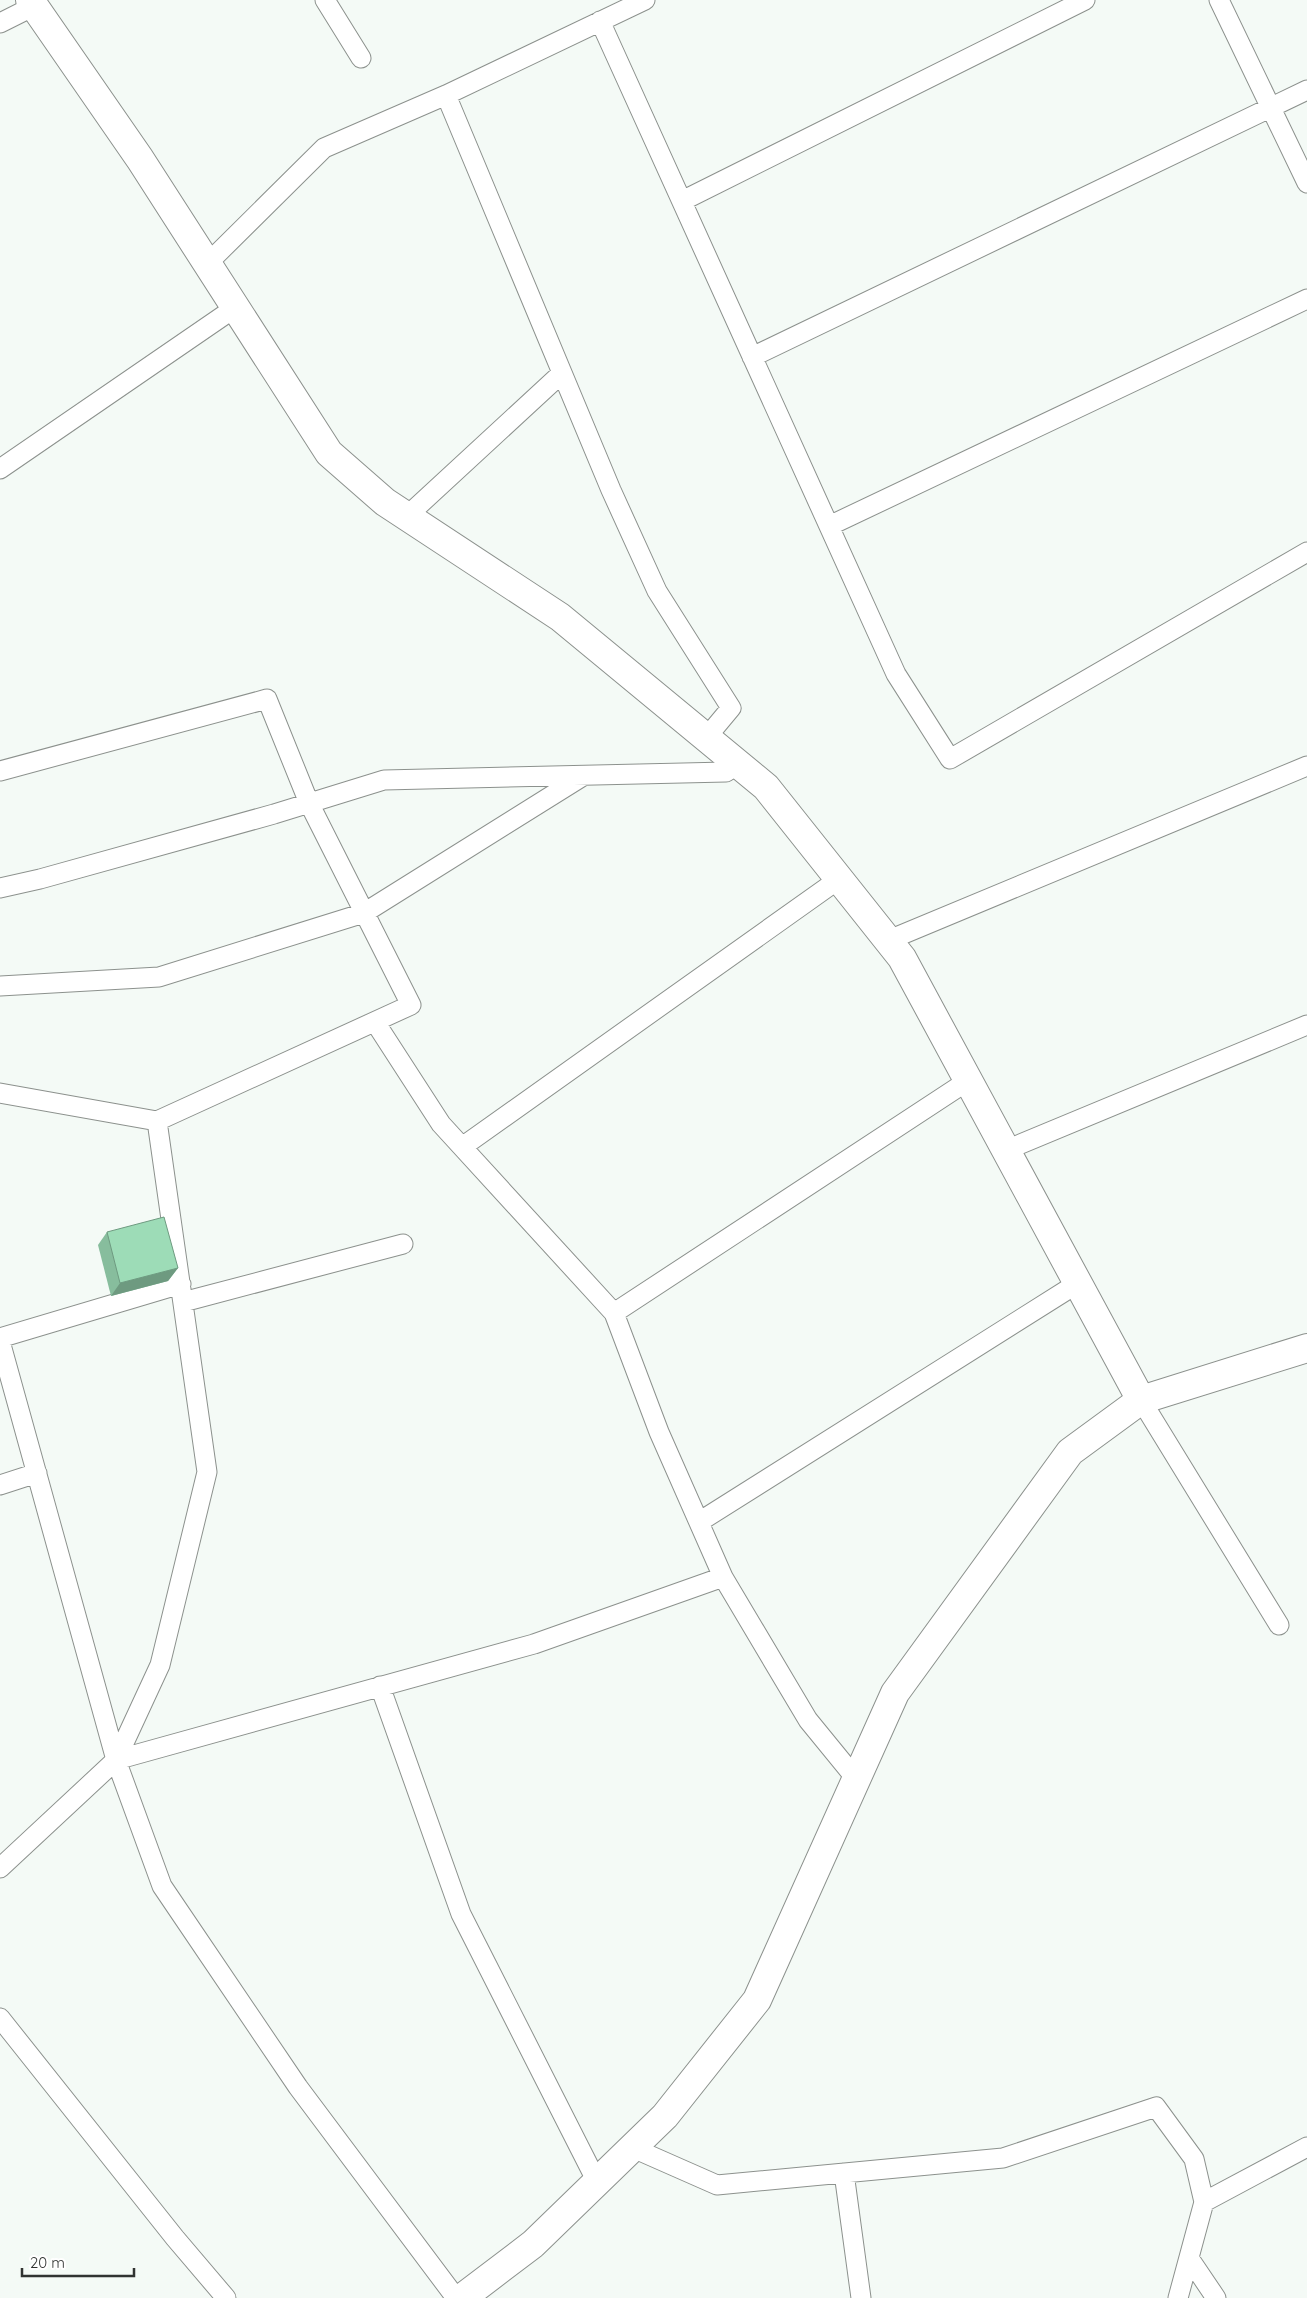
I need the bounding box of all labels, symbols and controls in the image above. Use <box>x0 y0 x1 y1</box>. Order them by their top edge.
scale bar <box>22 2246 135 2278</box>
text: 20 m <box>30 2253 65 2272</box>

